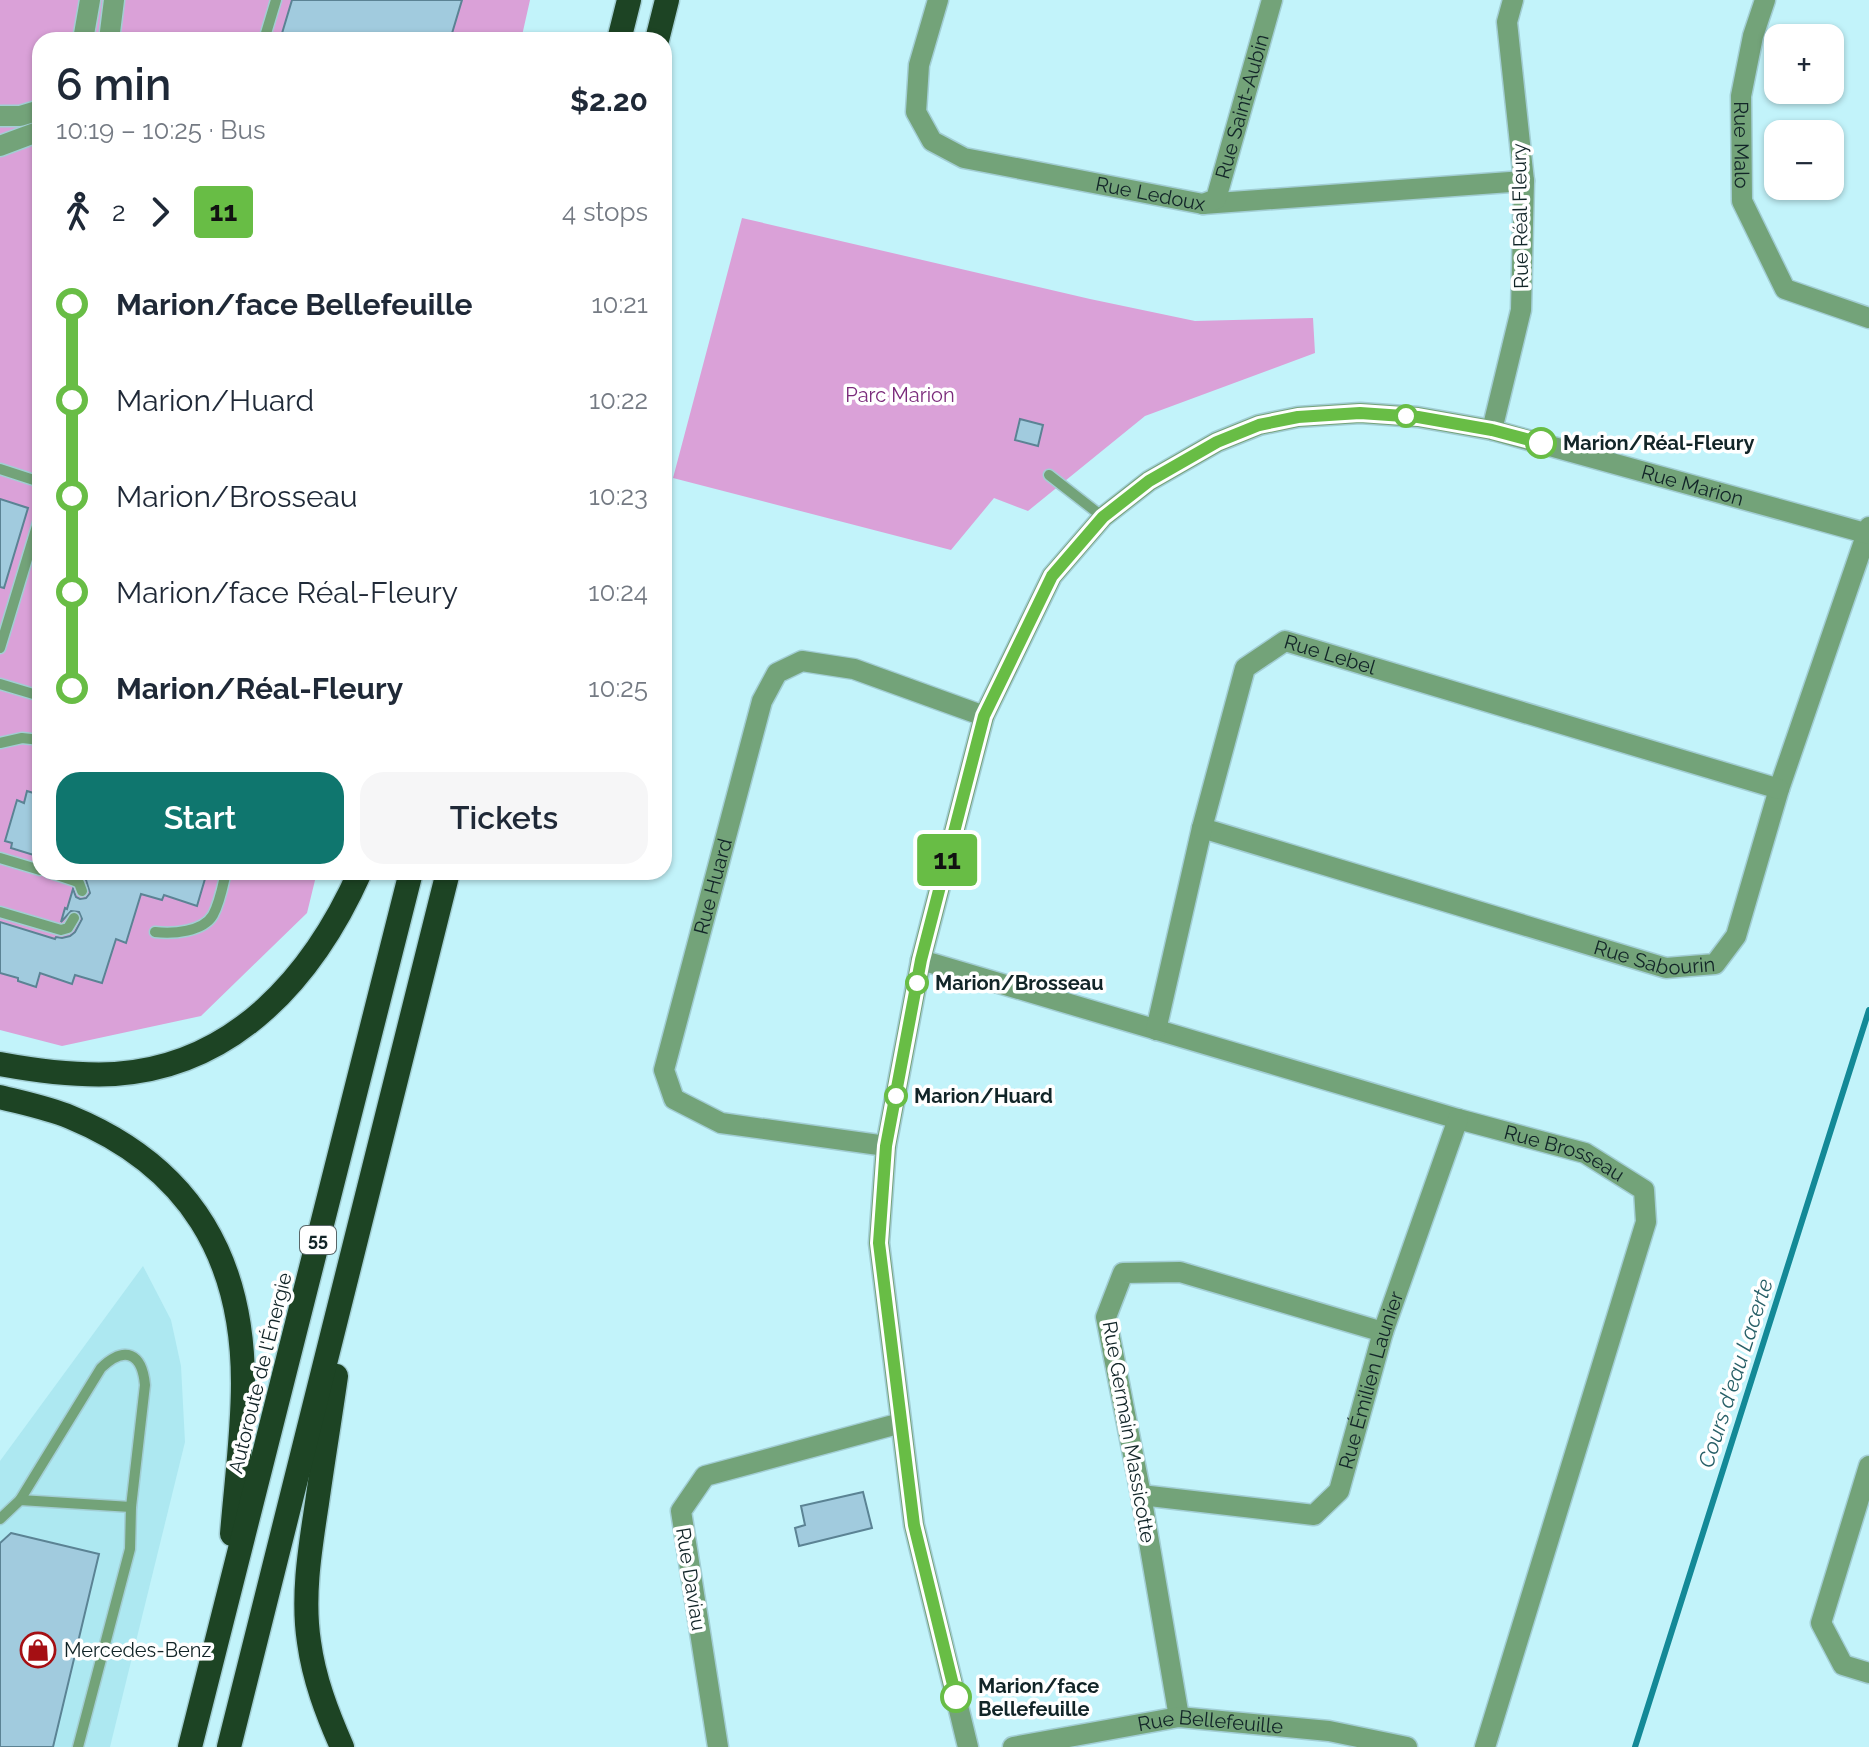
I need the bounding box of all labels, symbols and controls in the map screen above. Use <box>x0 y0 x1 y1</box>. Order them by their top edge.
map controls <box>1764 24 1844 200</box>
button: + <box>1764 24 1844 104</box>
street label: Rue Saint-Aubin <box>1210 31 1274 182</box>
text: 6 min <box>56 59 171 110</box>
text: $2.20 <box>570 83 648 118</box>
street label: Rue Malo <box>1729 101 1754 189</box>
text: 10:19 – 10:25 · Bus <box>56 115 266 145</box>
button: − <box>1764 120 1844 200</box>
street label: Rue Réal Fleury <box>1507 143 1533 289</box>
street label: Rue Ledoux <box>1094 172 1207 216</box>
icon: walk <box>56 190 100 234</box>
icon: forward <box>138 190 182 234</box>
text: 11 <box>210 195 237 228</box>
text: 2 <box>112 197 126 227</box>
text: 4 stops <box>562 197 648 227</box>
text: Marion/face Bellefeuille <box>116 287 472 322</box>
text: 10:21 <box>591 289 648 319</box>
text: Marion/Huard <box>116 383 314 418</box>
park label: Parc Marion <box>845 383 955 407</box>
text: 10:22 <box>589 385 648 415</box>
unlabelled marker <box>1395 405 1417 427</box>
marker: Marion/Réal-Fleury <box>1526 428 1556 458</box>
place label: Marion/Réal-Fleury <box>1563 431 1754 455</box>
street label: Rue Marion <box>1639 460 1746 511</box>
text: Marion/Brosseau <box>116 479 358 514</box>
text: 10:23 <box>589 481 648 511</box>
text: Marion/face Réal-Fleury <box>116 575 458 610</box>
text: 10:24 <box>588 577 648 607</box>
street label: Rue Lebel <box>1281 629 1379 680</box>
text: Marion/Réal-Fleury <box>116 671 403 706</box>
text: 10:25 <box>588 673 648 703</box>
button: Start <box>56 772 344 864</box>
button: Tickets <box>360 772 648 864</box>
line badge: 11 <box>911 834 983 886</box>
street label: Rue Huard <box>689 836 737 937</box>
text: 11 <box>933 843 961 876</box>
street label: Rue Sabourin <box>1591 935 1716 980</box>
place label: Marion/Brosseau <box>935 971 1104 995</box>
marker: Marion/Brosseau <box>906 972 928 994</box>
place label: Marion/Huard <box>914 1084 1053 1108</box>
marker: Marion/Huard <box>885 1085 907 1107</box>
street label: Rue Brosseau <box>1501 1120 1629 1187</box>
road number: 55 <box>300 1226 336 1254</box>
street label: Autoroute de l'Énergie <box>223 1270 297 1476</box>
water label: Cours d'eau Lacerte <box>1692 1275 1778 1471</box>
street label: Rue Émilien Launier <box>1334 1288 1408 1472</box>
street label: Rue Germain Massicotte <box>1098 1319 1160 1545</box>
street label: Rue Daviau <box>671 1526 711 1632</box>
shop icon: Mercedes-Benz <box>19 1631 57 1669</box>
place label: Mercedes-Benz <box>64 1638 211 1662</box>
place label: Marion/face Bellefeuille <box>978 1674 1099 1721</box>
marker: Marion/face Bellefeuille <box>941 1682 971 1712</box>
street label: Rue Bellefeuille <box>1136 1705 1284 1739</box>

